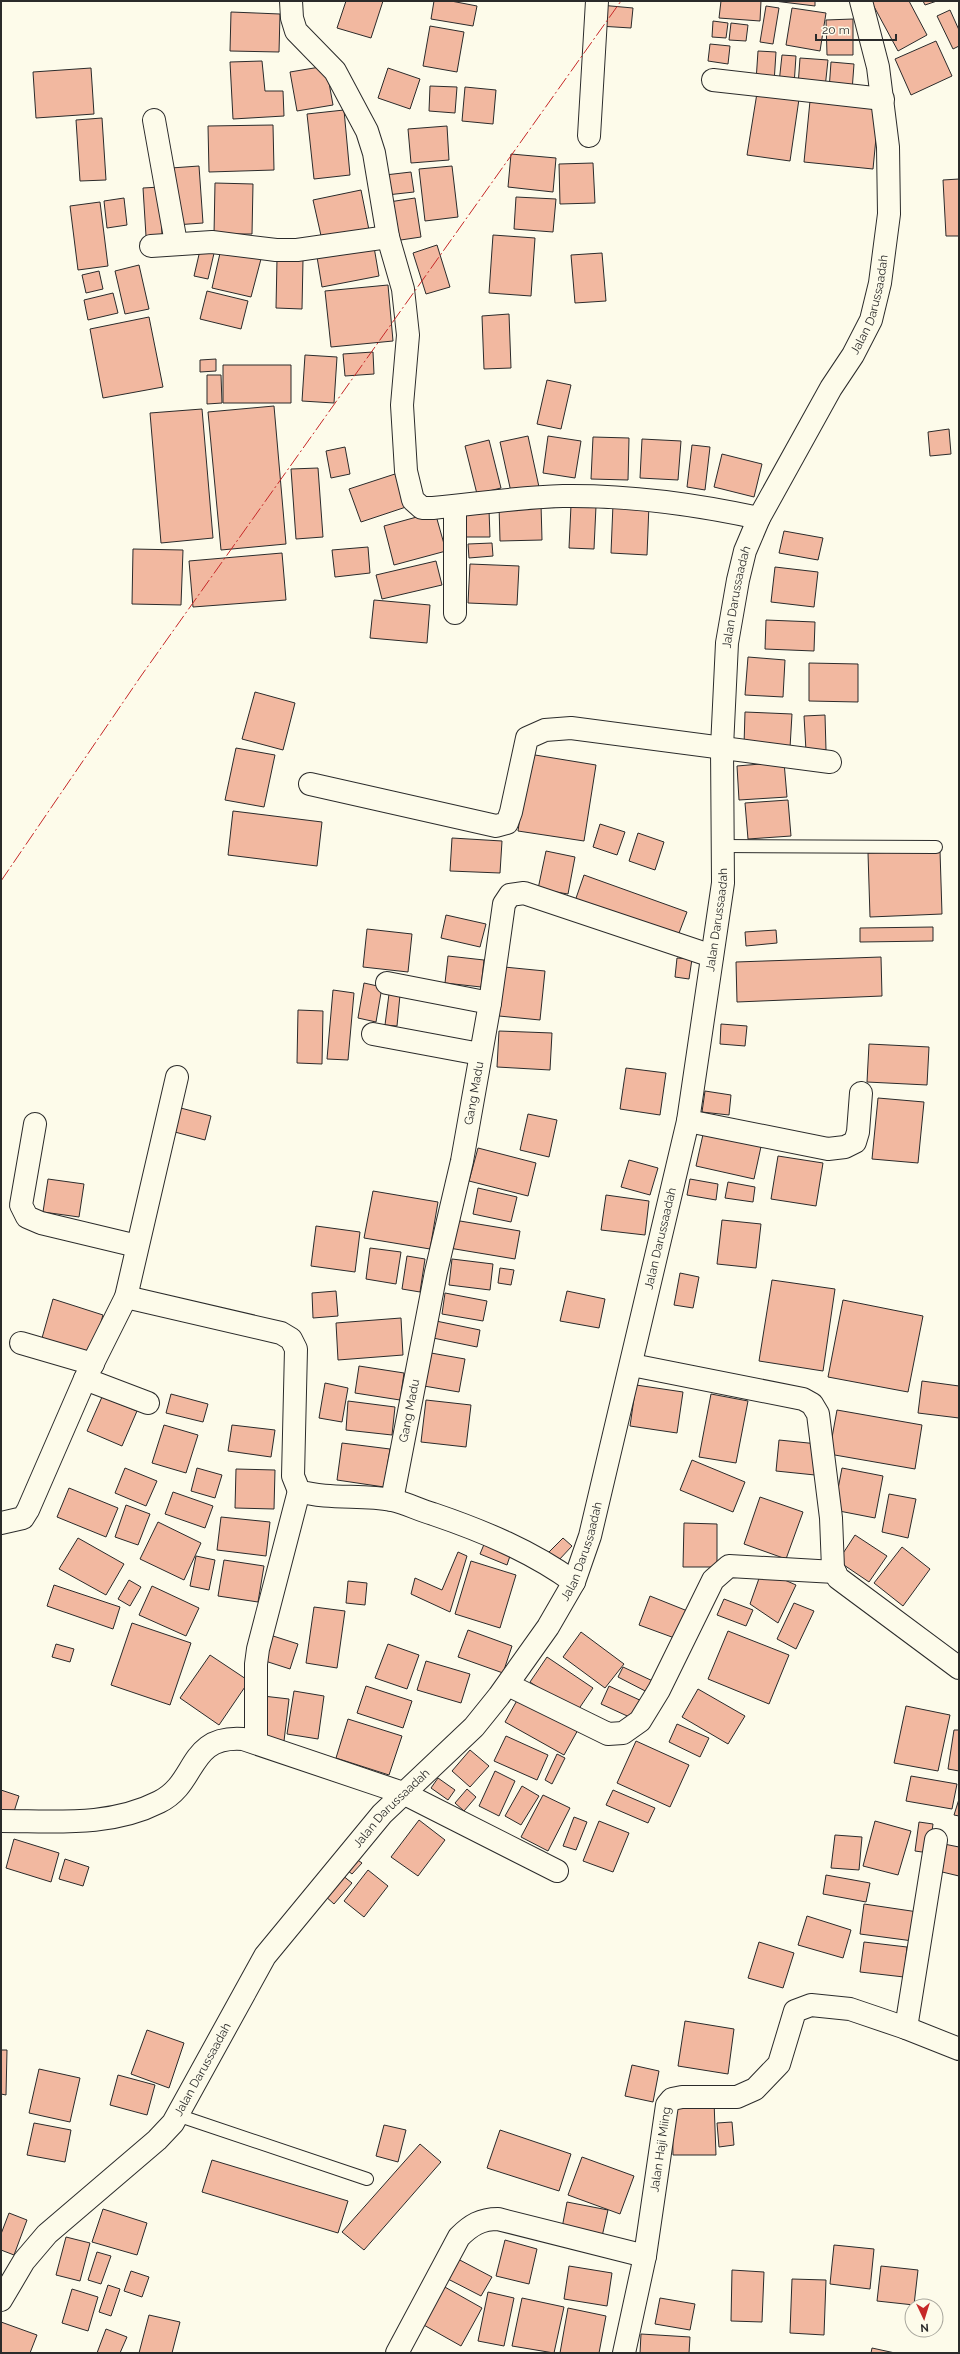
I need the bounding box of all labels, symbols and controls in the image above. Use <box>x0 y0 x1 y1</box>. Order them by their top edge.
scale bar <box>816 16 896 42</box>
text: 20 m <box>822 23 850 37</box>
street label: Jalan Darussaadah <box>848 254 891 357</box>
street label: Jalan Darussaadah <box>720 544 753 649</box>
street label: Jalan Darussaadah <box>703 868 730 972</box>
street label: Gang Madu <box>462 1060 487 1126</box>
street label: Jalan Darussaadah <box>641 1186 679 1291</box>
street label: Gang Madu <box>396 1378 422 1444</box>
street label: Jalan Darussaadah <box>558 1500 605 1603</box>
street label: Jalan Darussaadah <box>350 1766 432 1851</box>
street label: Jalan Darussaadah <box>171 2020 234 2118</box>
street label: Jalan Haji Miing <box>647 2106 674 2193</box>
north arrow <box>904 2298 944 2338</box>
text: N <box>920 2321 929 2334</box>

